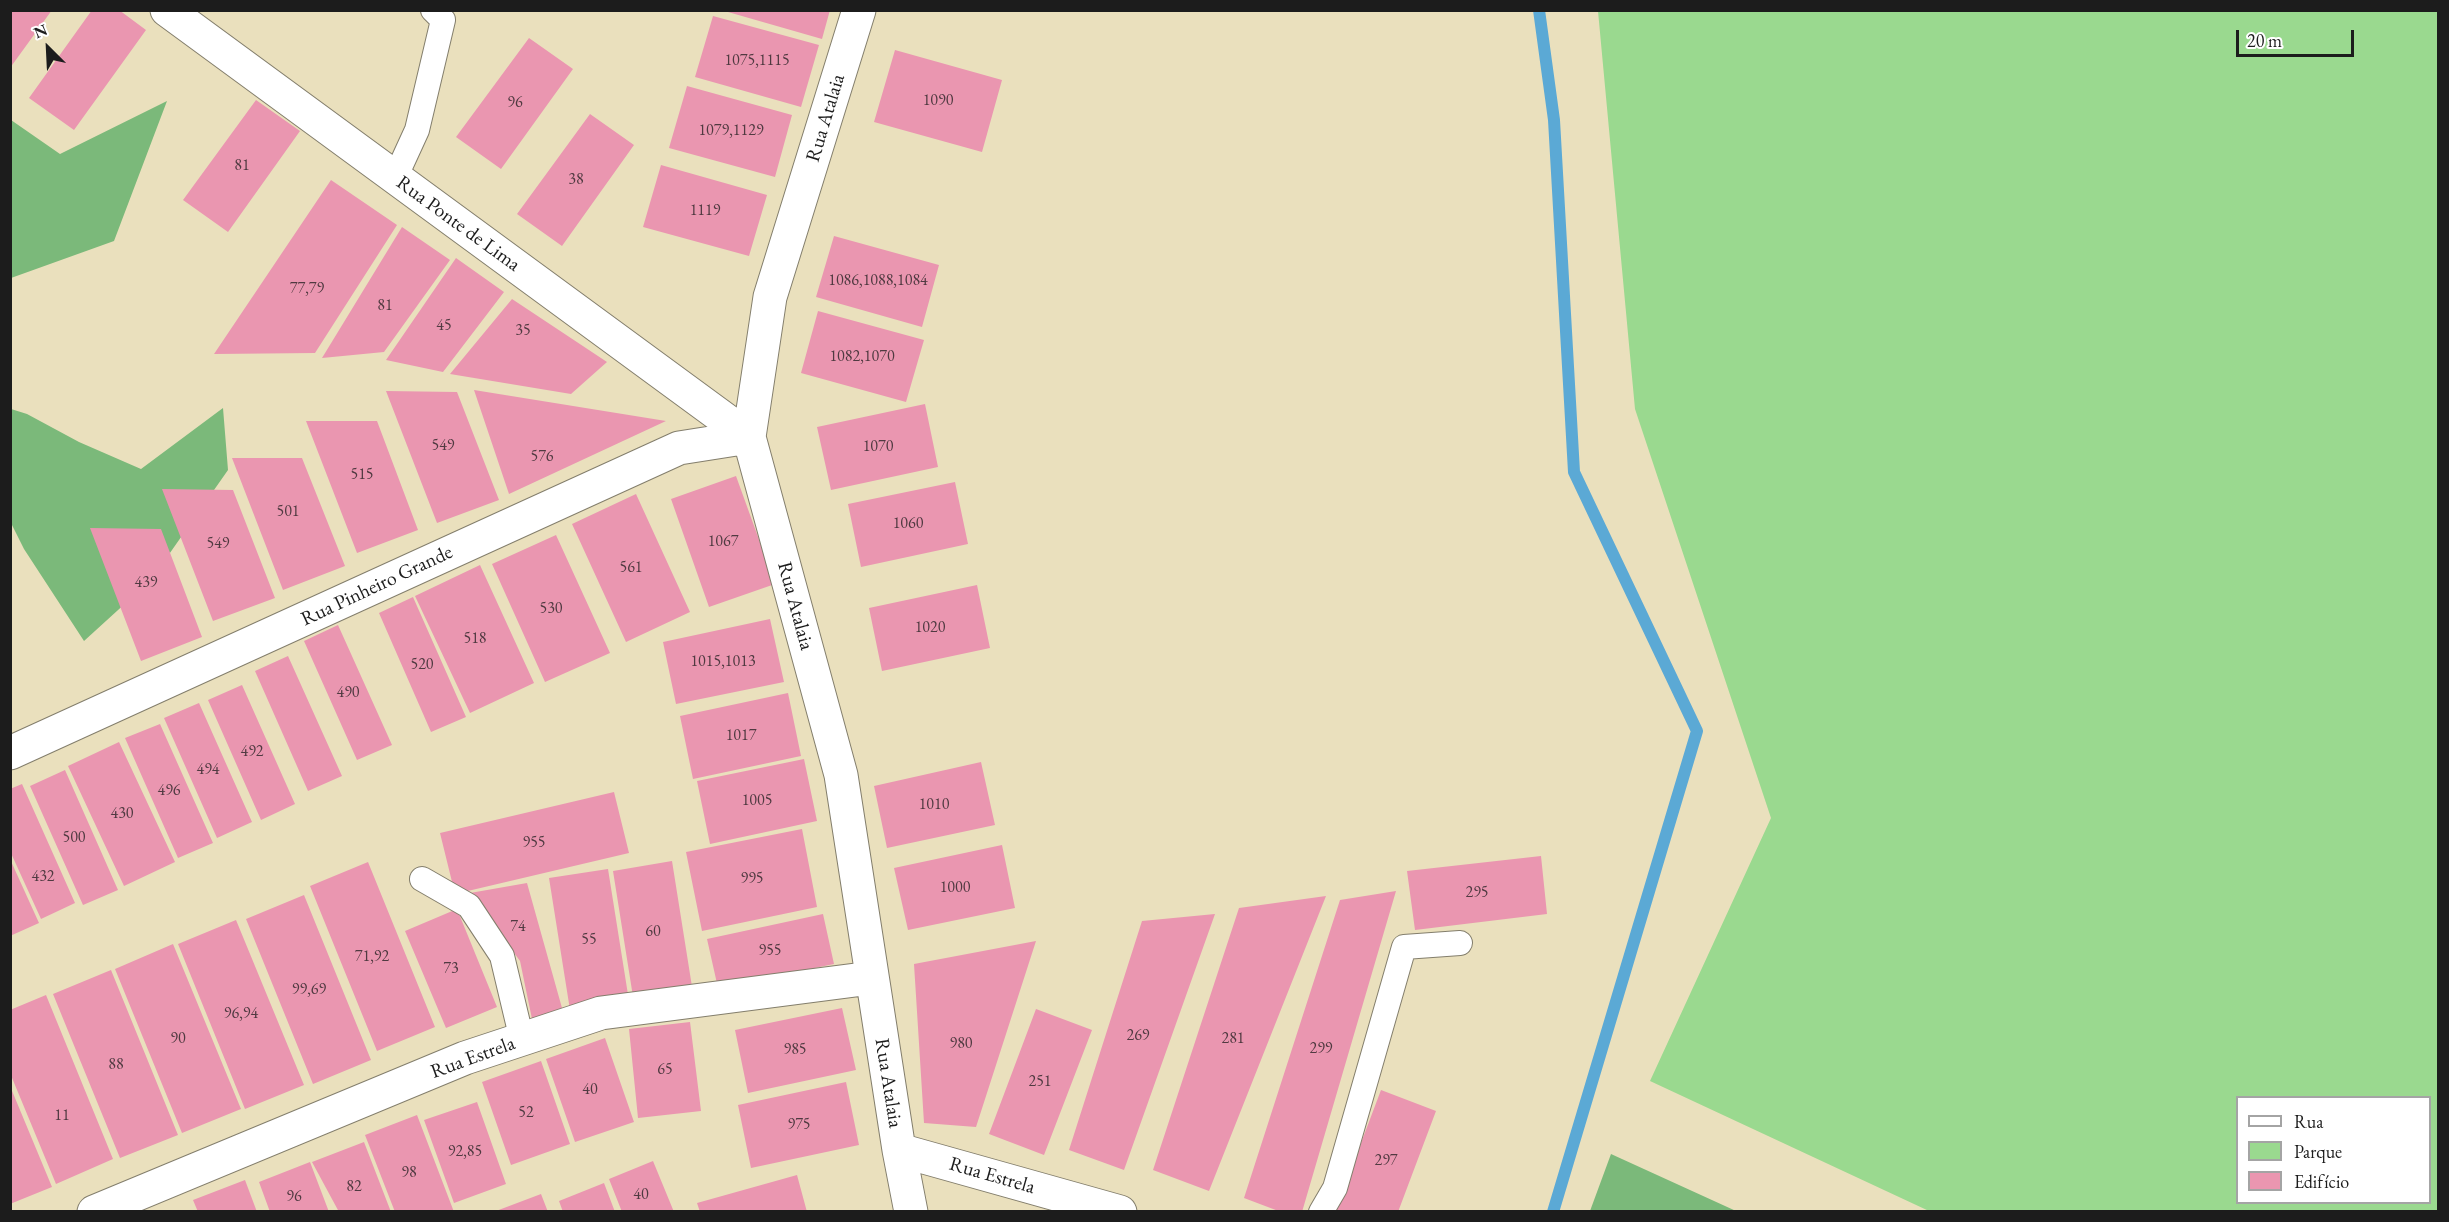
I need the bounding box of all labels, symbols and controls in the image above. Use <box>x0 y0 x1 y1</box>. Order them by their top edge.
north arrow <box>18 18 78 78</box>
scale bar <box>2239 18 2358 56</box>
text: N <box>30 19 51 43</box>
text: 20 m <box>2247 29 2282 52</box>
house number: 1075,1115 <box>724 51 790 71</box>
street label: Rua Atalaia <box>801 71 851 165</box>
house number: 1090 <box>923 91 953 111</box>
house number: 96 <box>507 93 523 113</box>
house number: 1079,1129 <box>698 121 764 141</box>
house number: 81 <box>234 156 250 176</box>
house number: 38 <box>568 170 584 190</box>
street label: Rua Ponte de Lima <box>391 171 525 277</box>
house number: 1119 <box>690 201 720 221</box>
house number: 1086,1088,1084 <box>828 271 928 291</box>
house number: 77,79 <box>290 279 324 299</box>
house number: 81 <box>377 296 393 316</box>
house number: 45 <box>436 316 452 336</box>
house number: 35 <box>515 321 531 341</box>
house number: 1082,1070 <box>829 347 895 367</box>
house number: 549 <box>431 436 455 456</box>
house number: 1070 <box>863 437 893 457</box>
house number: 576 <box>530 447 554 467</box>
house number: 515 <box>350 465 374 485</box>
house number: 501 <box>276 502 300 522</box>
house number: 1060 <box>893 514 923 534</box>
house number: 1067 <box>708 532 738 552</box>
house number: 549 <box>206 534 230 554</box>
street label: Rua Pinheiro Grande <box>297 540 457 632</box>
house number: 561 <box>619 558 643 578</box>
street label: Rua Atalaia <box>772 559 818 653</box>
house number: 439 <box>134 573 158 593</box>
house number: 530 <box>539 599 563 619</box>
house number: 1020 <box>915 618 945 638</box>
house number: 518 <box>463 629 487 649</box>
house number: 1015,1013 <box>690 652 756 672</box>
house number: 520 <box>410 655 434 675</box>
house number: 490 <box>336 683 360 703</box>
house number: 1017 <box>726 726 756 746</box>
house number: 492 <box>240 742 264 762</box>
house number: 494 <box>196 760 220 780</box>
house number: 496 <box>157 781 181 801</box>
house number: 1005 <box>742 791 772 811</box>
house number: 1010 <box>919 795 949 815</box>
house number: 430 <box>110 804 134 824</box>
house number: 500 <box>62 828 86 848</box>
house number: 955 <box>522 833 546 853</box>
house number: 432 <box>31 867 55 887</box>
house number: 995 <box>740 869 764 889</box>
house number: 1000 <box>940 878 970 898</box>
house number: 295 <box>1465 883 1489 903</box>
house number: 74 <box>510 917 526 937</box>
house number: 60 <box>645 922 661 942</box>
house number: 55 <box>581 930 597 950</box>
house number: 955 <box>758 941 782 961</box>
house number: 71,92 <box>355 947 389 967</box>
house number: 73 <box>443 959 459 979</box>
house number: 99,69 <box>292 980 326 1000</box>
house number: 96,94 <box>224 1004 258 1024</box>
house number: 269 <box>1126 1026 1150 1046</box>
house number: 90 <box>170 1029 186 1049</box>
house number: 281 <box>1221 1029 1245 1049</box>
street label: Rua Estrela <box>428 1032 518 1084</box>
house number: 980 <box>949 1034 973 1054</box>
street label: Rua Atalaia <box>869 1036 907 1130</box>
house number: 299 <box>1309 1039 1333 1059</box>
house number: 985 <box>783 1040 807 1060</box>
house number: 88 <box>108 1055 124 1075</box>
house number: 65 <box>657 1060 673 1080</box>
house number: 251 <box>1028 1072 1052 1092</box>
house number: 40 <box>582 1080 598 1100</box>
legend <box>2236 1096 2431 1204</box>
house number: 52 <box>518 1103 534 1123</box>
house number: 11 <box>54 1106 70 1126</box>
text: Rua <box>2294 1110 2324 1133</box>
house number: 975 <box>787 1115 811 1135</box>
text: Parque <box>2294 1140 2342 1163</box>
house number: 92,85 <box>448 1142 482 1162</box>
house number: 297 <box>1374 1151 1398 1171</box>
street label: Rua Estrela <box>946 1152 1038 1200</box>
house number: 98 <box>401 1163 417 1183</box>
text: Edifício <box>2294 1170 2349 1193</box>
house number: 82 <box>346 1177 362 1197</box>
house number: 40 <box>633 1185 649 1205</box>
house number: 96 <box>286 1187 302 1207</box>

